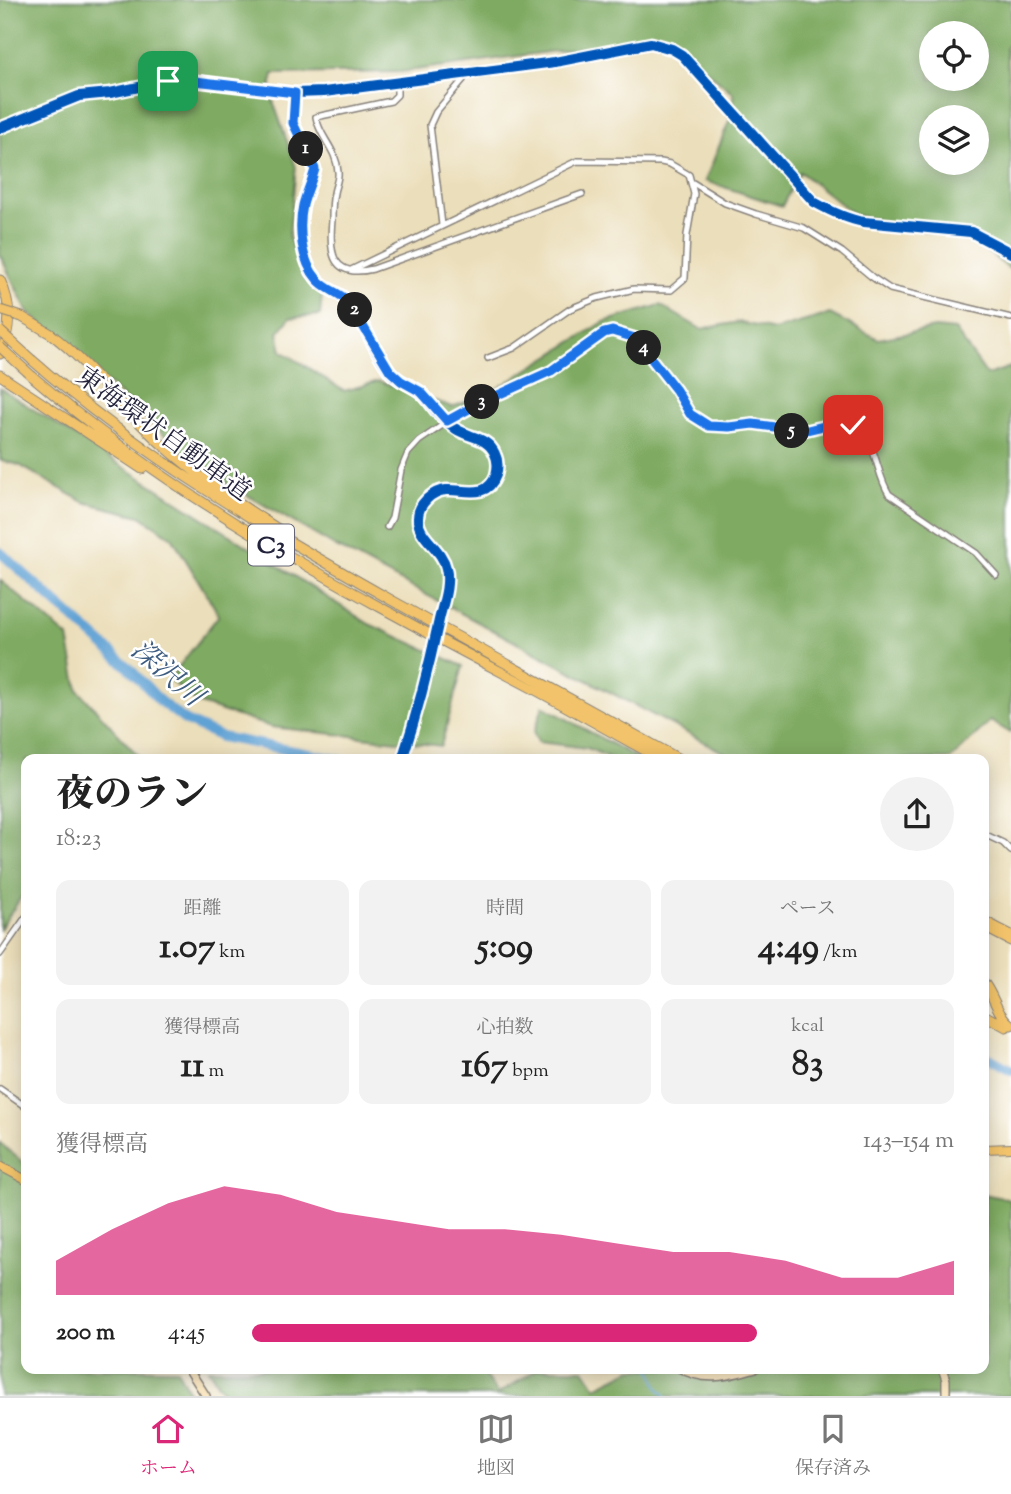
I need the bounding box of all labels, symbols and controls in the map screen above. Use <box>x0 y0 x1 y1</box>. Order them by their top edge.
map controls <box>919 21 989 175</box>
button: locate <box>919 21 989 91</box>
pin <box>138 51 198 111</box>
icon: arrive <box>149 62 187 100</box>
button: layers <box>919 105 989 175</box>
pin: 1 <box>288 132 324 166</box>
text: 1 <box>302 135 309 162</box>
pin: 2 <box>338 292 372 328</box>
text: 2 <box>350 296 359 323</box>
pin: 4 <box>626 330 662 366</box>
text: 4 <box>639 334 648 361</box>
street label: 東海環状自動車道 <box>68 359 258 511</box>
pin: 3 <box>464 384 500 420</box>
text: 3 <box>478 388 485 415</box>
pin <box>823 395 883 455</box>
icon: check <box>834 406 872 444</box>
pin: 5 <box>774 414 810 448</box>
text: 5 <box>788 417 795 444</box>
road number: C3 <box>248 524 294 566</box>
water label: 深沢川 <box>121 632 213 719</box>
text: 夜のラン <box>56 770 208 824</box>
button: share <box>880 777 954 851</box>
text: 18:23 <box>56 823 101 856</box>
text: 距離 <box>183 896 221 923</box>
text: 時間 <box>486 896 524 923</box>
text: ペース <box>780 896 836 923</box>
text: 1.07 <box>159 923 215 974</box>
text: 5:09 <box>477 923 533 974</box>
text: 4:49 <box>758 923 819 974</box>
text: km <box>215 939 245 966</box>
text: /km <box>819 939 857 966</box>
text: kcal <box>791 1013 824 1040</box>
text: 獲得標高 <box>164 1015 240 1042</box>
text: 心拍数 <box>476 1015 534 1042</box>
text: 83 <box>792 1040 823 1091</box>
text: 11 <box>181 1042 204 1093</box>
text: 167 <box>461 1042 508 1093</box>
text: m <box>204 1058 224 1085</box>
text: bpm <box>508 1058 549 1085</box>
text: 143–154 m <box>863 1125 954 1158</box>
text: 獲得標高 <box>56 1129 148 1162</box>
text: 200 m <box>56 1317 115 1350</box>
text: 4:45 <box>168 1317 205 1350</box>
tab: ホーム <box>140 1410 197 1483</box>
tab: 地図 <box>477 1410 515 1483</box>
tab: 保存済み <box>795 1410 871 1483</box>

